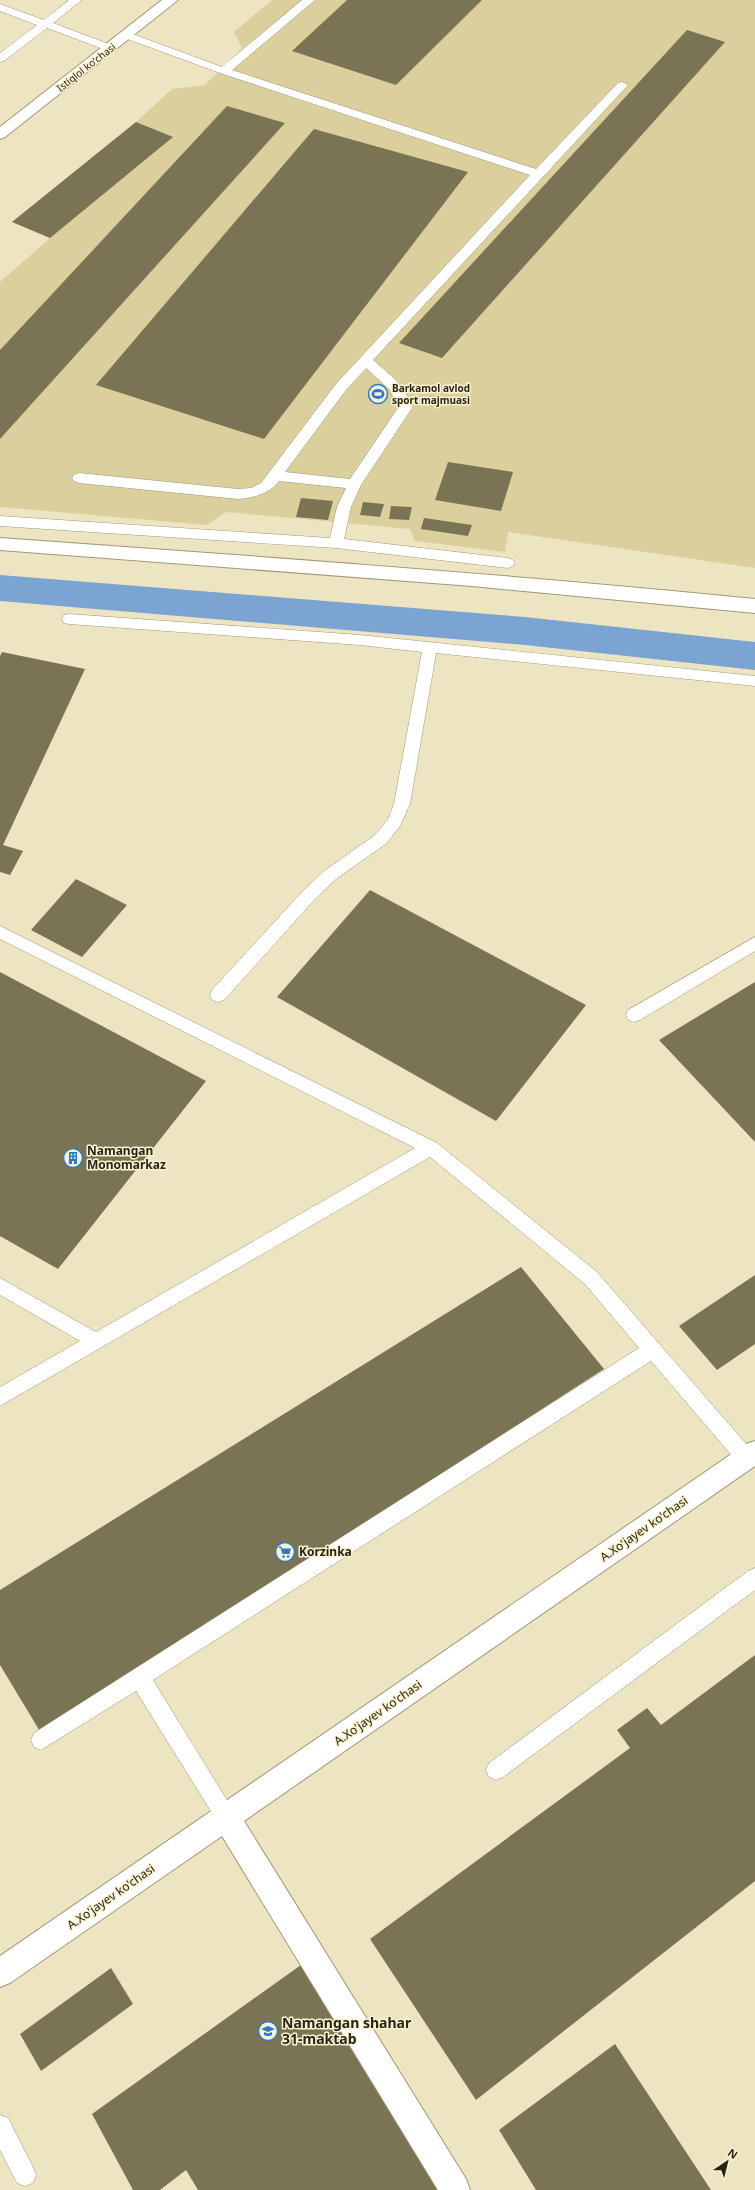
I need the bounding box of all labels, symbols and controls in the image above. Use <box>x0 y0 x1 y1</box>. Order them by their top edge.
street label: Istiqlol koʻchasi <box>54 39 118 95</box>
place label: Barkamol avlod sport majmuasi <box>392 381 470 407</box>
sports icon: Barkamol avlod sport majmuasi <box>367 383 389 405</box>
place label: Namangan Monomarkaz <box>87 1142 166 1173</box>
building icon: Namangan Monomarkaz <box>62 1147 84 1169</box>
street label: A.Xo'jayev ko'chasi <box>596 1492 691 1565</box>
supermarket icon: Korzinka <box>274 1541 296 1563</box>
place label: Korzinka <box>299 1543 352 1560</box>
street label: A.Xo'jayev ko'chasi <box>330 1676 425 1749</box>
street label: A.Xo'jayev ko'chasi <box>63 1860 158 1933</box>
place label: Namangan shahar 31-maktab <box>282 2013 412 2048</box>
school or university icon: Namangan shahar 31-maktab <box>257 2020 279 2042</box>
north arrow <box>707 2142 747 2182</box>
text: N <box>725 2145 741 2162</box>

